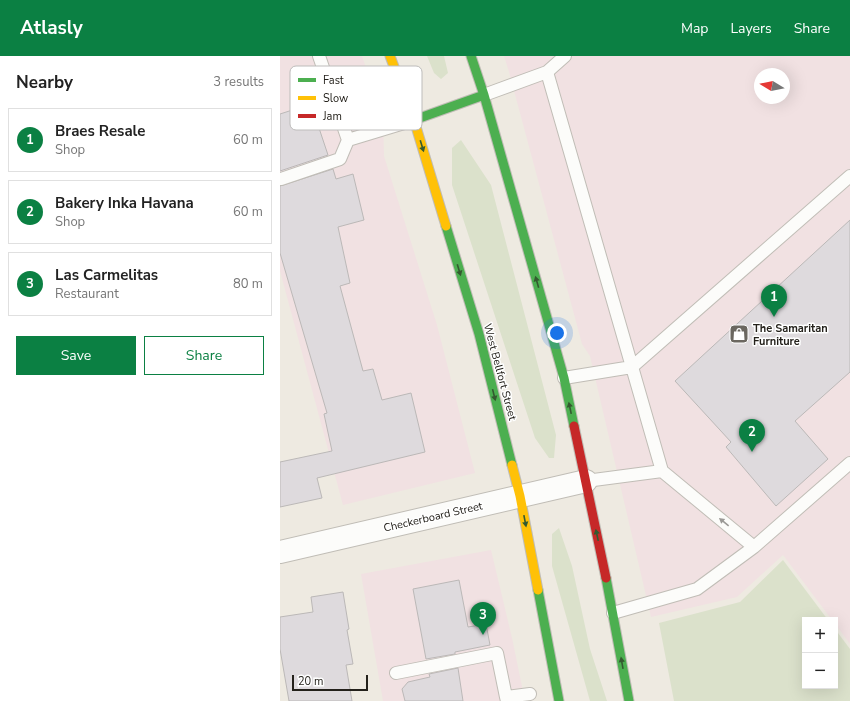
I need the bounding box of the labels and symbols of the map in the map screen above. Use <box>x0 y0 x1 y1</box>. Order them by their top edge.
legend <box>290 66 422 130</box>
north arrow <box>754 68 790 104</box>
text: Fast <box>323 73 344 88</box>
text: Slow <box>323 91 348 106</box>
text: Jam <box>322 109 342 124</box>
one-way arrow <box>419 140 425 152</box>
one-way arrow <box>456 264 462 276</box>
one-way arrow <box>534 276 540 288</box>
pin: 1 <box>761 284 787 317</box>
place label: The Samaritan Furniture <box>753 321 828 349</box>
street label: West Bellfort Street <box>480 322 520 422</box>
your location <box>547 323 567 343</box>
shop icon: The Samaritan Furniture <box>728 323 750 345</box>
one-way arrow <box>491 389 497 401</box>
one-way arrow <box>567 402 573 414</box>
pin: 2 <box>739 419 765 452</box>
street label: Checkerboard Street <box>382 498 484 536</box>
one-way arrow <box>522 515 528 528</box>
one-way arrow <box>718 518 729 527</box>
one-way arrow <box>594 529 600 541</box>
pin: 3 <box>470 602 496 635</box>
one-way arrow <box>619 657 625 669</box>
scale bar <box>292 673 368 692</box>

